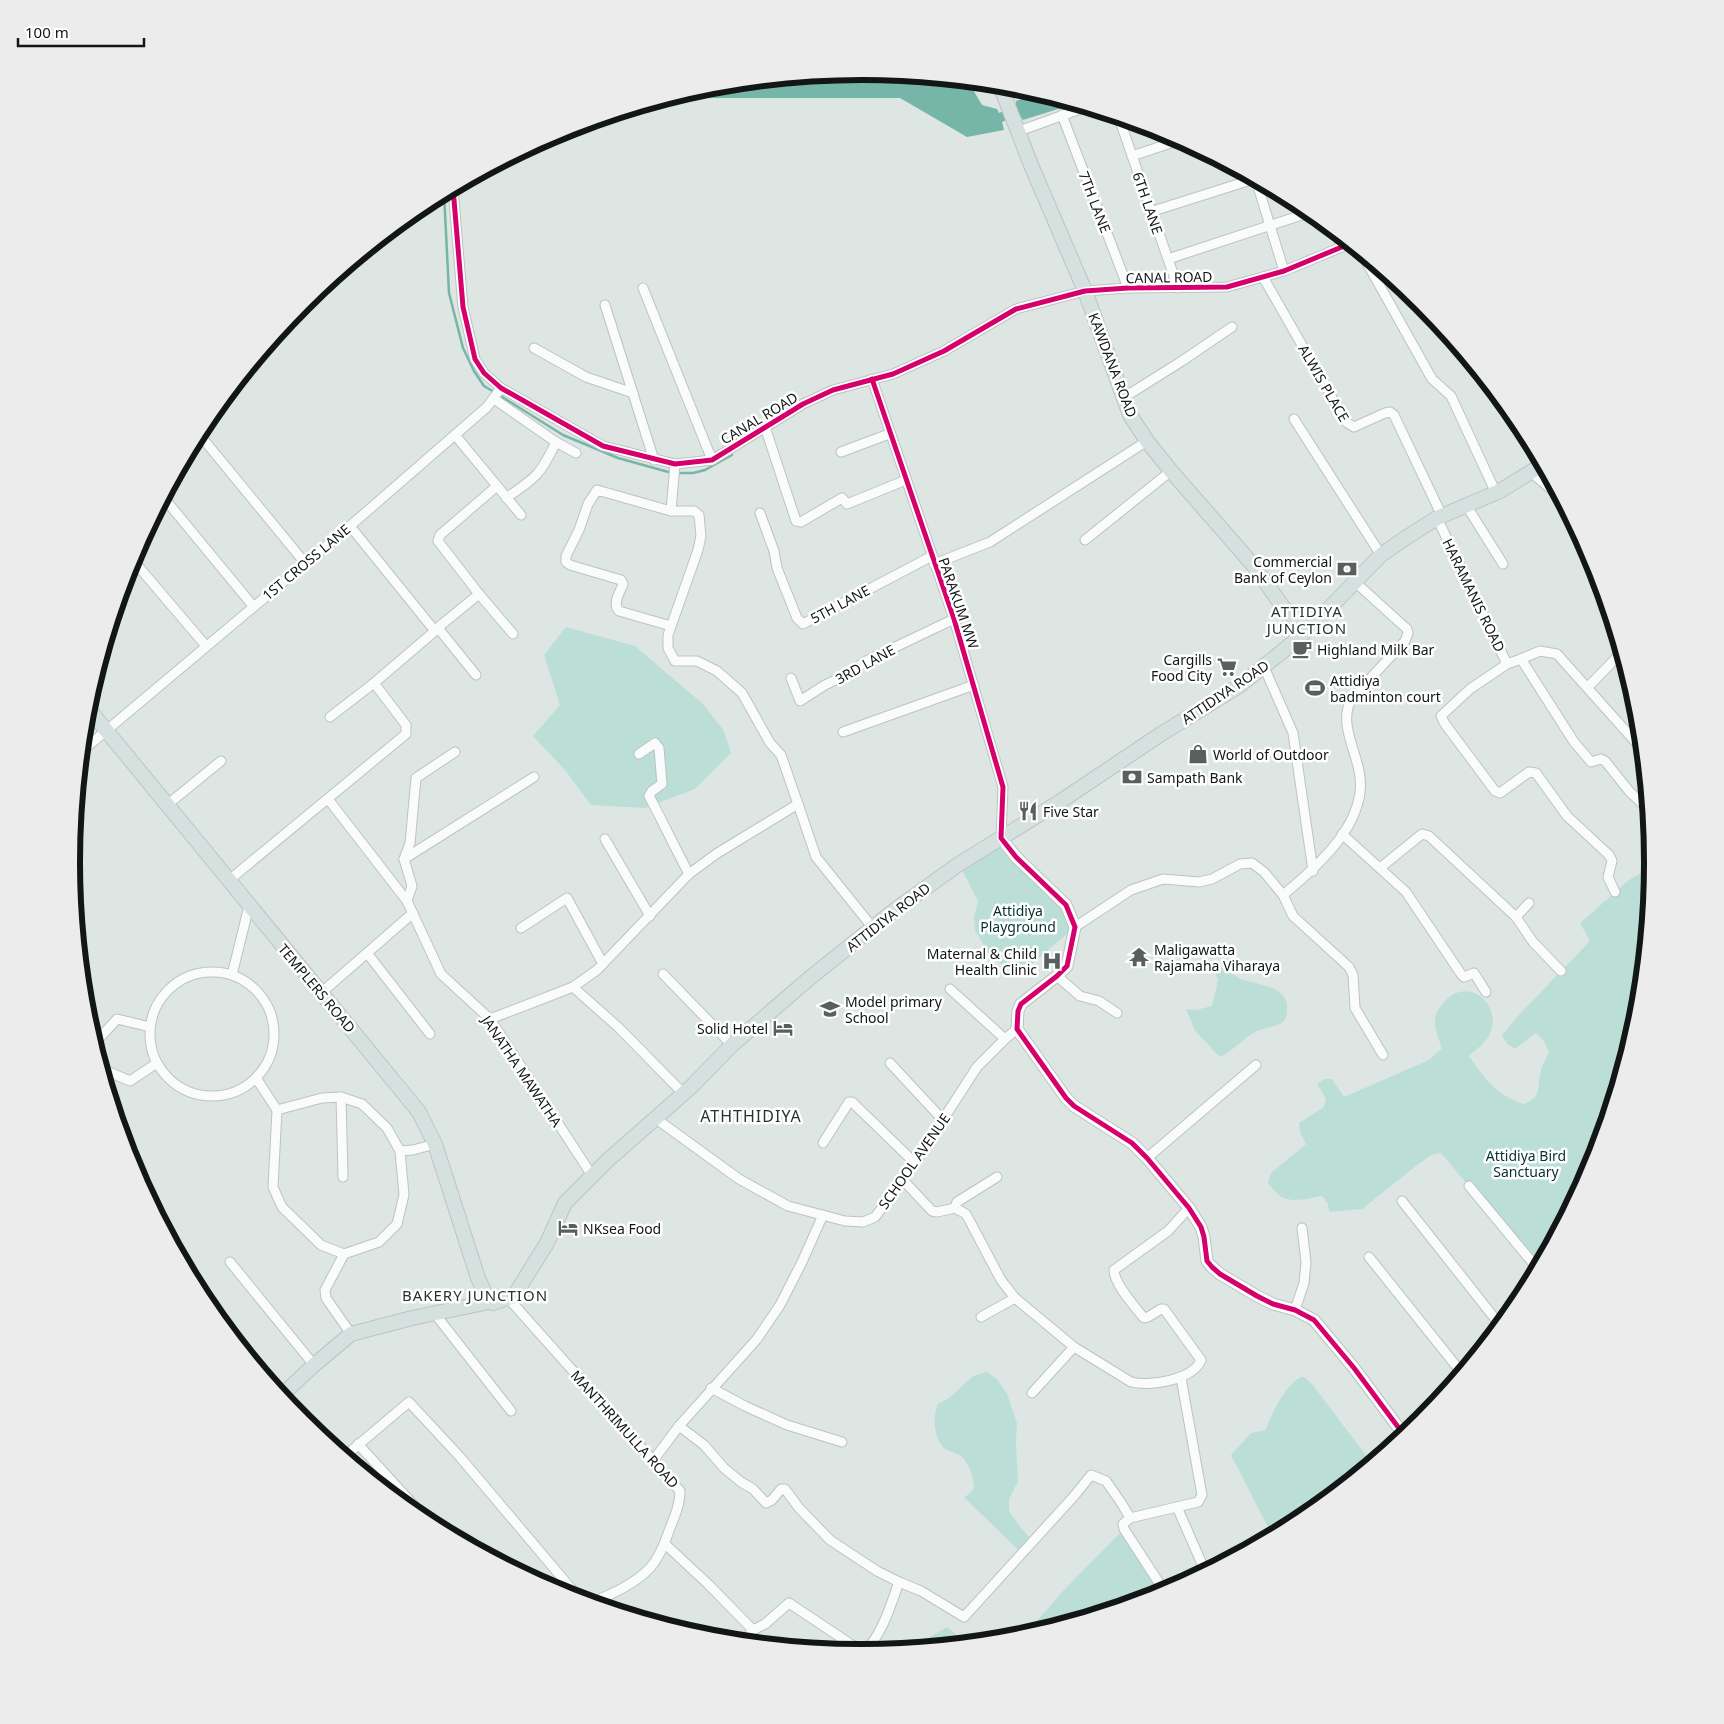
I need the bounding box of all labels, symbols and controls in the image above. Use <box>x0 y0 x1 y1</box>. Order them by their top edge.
scale bar <box>18 15 144 47</box>
text: 100 m <box>25 22 69 42</box>
street label: 7TH LANE <box>1075 168 1115 236</box>
street label: 6TH LANE <box>1129 169 1167 237</box>
street label: CANAL ROAD <box>1125 267 1213 287</box>
street label: KAWDANA ROAD <box>1084 310 1142 420</box>
street label: ALWIS PLACE <box>1294 341 1354 425</box>
street label: CANAL ROAD <box>717 387 801 449</box>
street label: 1ST CROSS LANE <box>258 520 354 604</box>
street label: HARAMANIS ROAD <box>1438 535 1510 655</box>
place label: Commercial Bank of Ceylon <box>1234 552 1332 587</box>
street label: PARAKUM MW <box>934 555 984 651</box>
bank icon: Commercial Bank of Ceylon <box>1336 558 1358 580</box>
street label: 5TH LANE <box>807 580 873 628</box>
district label: ATTIDIYA JUNCTION <box>1265 601 1347 638</box>
cafe icon: Highland Milk Bar <box>1291 638 1313 660</box>
street label: 3RD LANE <box>832 640 898 688</box>
place label: Highland Milk Bar <box>1317 640 1435 659</box>
place label: Cargills Food City <box>1151 650 1213 685</box>
street label: ATTIDIYA ROAD <box>1178 656 1272 728</box>
supermarket icon: Cargills Food City <box>1216 656 1238 678</box>
place label: Attidiya badminton court <box>1330 671 1441 706</box>
sports icon: Attidiya badminton court <box>1304 677 1326 699</box>
shop icon: World of Outdoor <box>1187 743 1209 765</box>
place label: World of Outdoor <box>1213 745 1329 764</box>
bank icon: Sampath Bank <box>1121 766 1143 788</box>
place label: Sampath Bank <box>1147 768 1243 787</box>
restaurant icon: Five Star <box>1017 800 1039 822</box>
place label: Five Star <box>1043 802 1099 821</box>
street label: ATTIDIYA ROAD <box>842 878 934 956</box>
park label: Attidiya Playground <box>980 901 1056 936</box>
street label: TEMPLERS ROAD <box>274 940 360 1036</box>
place label: Maligawatta Rajamaha Viharaya <box>1154 940 1280 975</box>
place label: Maternal & Child Health Clinic <box>927 944 1037 979</box>
temple icon: Maligawatta Rajamaha Viharaya <box>1128 946 1150 968</box>
hospital icon: Maternal & Child Health Clinic <box>1041 950 1063 972</box>
place label: Model primary School <box>845 992 943 1027</box>
school or university icon: Model primary School <box>819 998 841 1020</box>
street label: JANATHA MAWATHA <box>476 1010 566 1131</box>
hotel icon: Solid Hotel <box>772 1017 794 1039</box>
place label: Solid Hotel <box>697 1019 768 1038</box>
district label: ATHTHIDIYA <box>700 1105 802 1127</box>
street label: SCHOOL AVENUE <box>874 1109 954 1213</box>
park label: Attidiya Bird Sanctuary <box>1486 1146 1566 1181</box>
hotel icon: NKsea Food <box>557 1217 579 1239</box>
place label: NKsea Food <box>583 1219 661 1238</box>
district label: BAKERY JUNCTION <box>402 1285 548 1305</box>
street label: MANTHRIMULLA ROAD <box>567 1366 683 1492</box>

